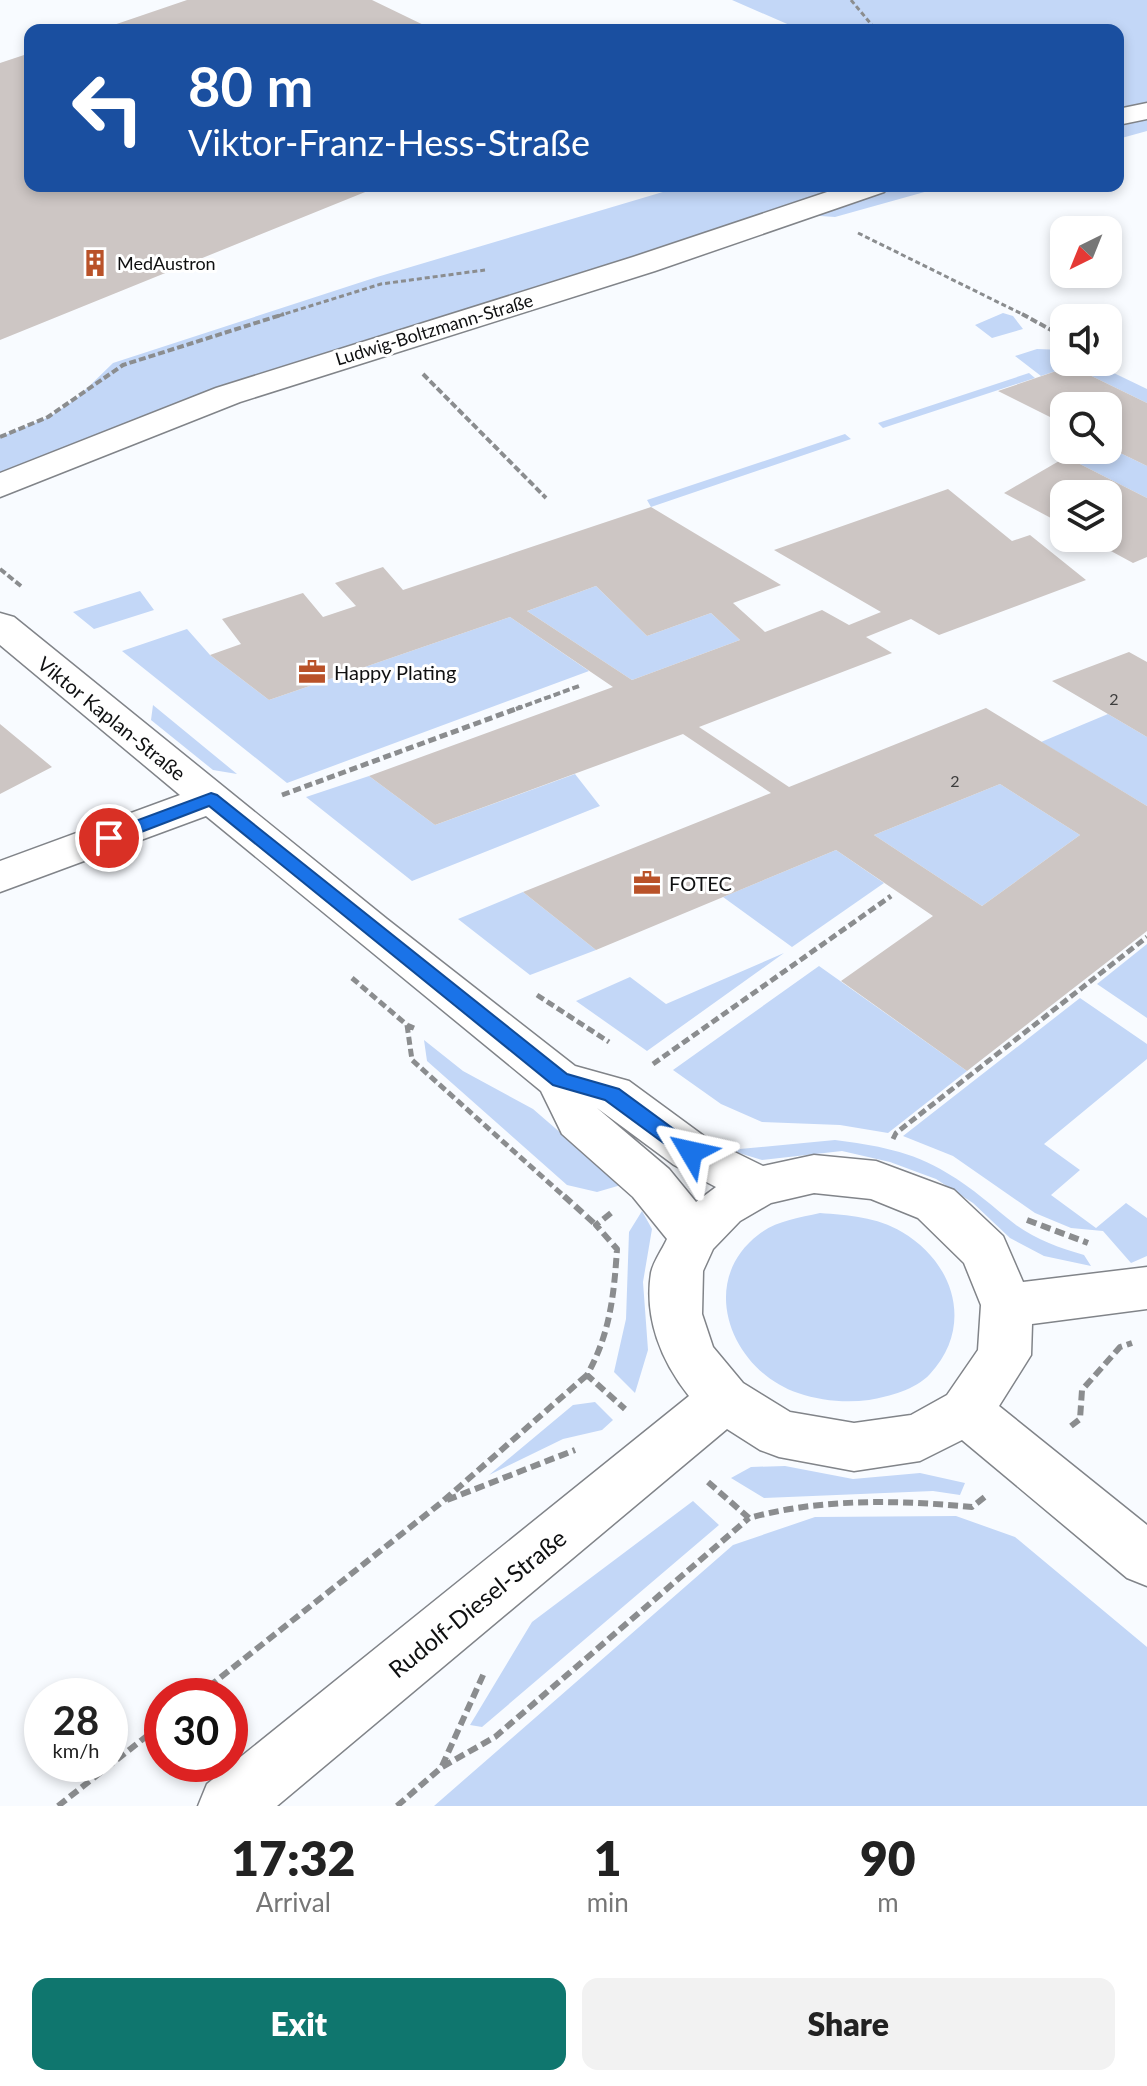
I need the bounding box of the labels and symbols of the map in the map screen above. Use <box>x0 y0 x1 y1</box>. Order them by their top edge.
north arrow <box>1050 216 1122 288</box>
building icon: MedAustron <box>80 248 110 278</box>
place label: MedAustron <box>117 252 216 274</box>
street label: Ludwig-Boltzmann-Straße <box>333 288 535 370</box>
street label: Viktor Kaplan-Straße <box>33 651 191 785</box>
office icon: Happy Plating <box>297 657 327 687</box>
place label: Happy Plating <box>334 660 456 684</box>
house number: 2 <box>1109 689 1119 708</box>
house number: 2 <box>950 771 960 790</box>
pin <box>75 804 143 872</box>
office icon: FOTEC <box>632 868 662 898</box>
place label: FOTEC <box>669 871 732 895</box>
position arrow <box>649 1110 733 1194</box>
street label: Rudolf-Diesel-Straße <box>382 1523 572 1683</box>
speed limit sign: 30 <box>144 1678 248 1782</box>

